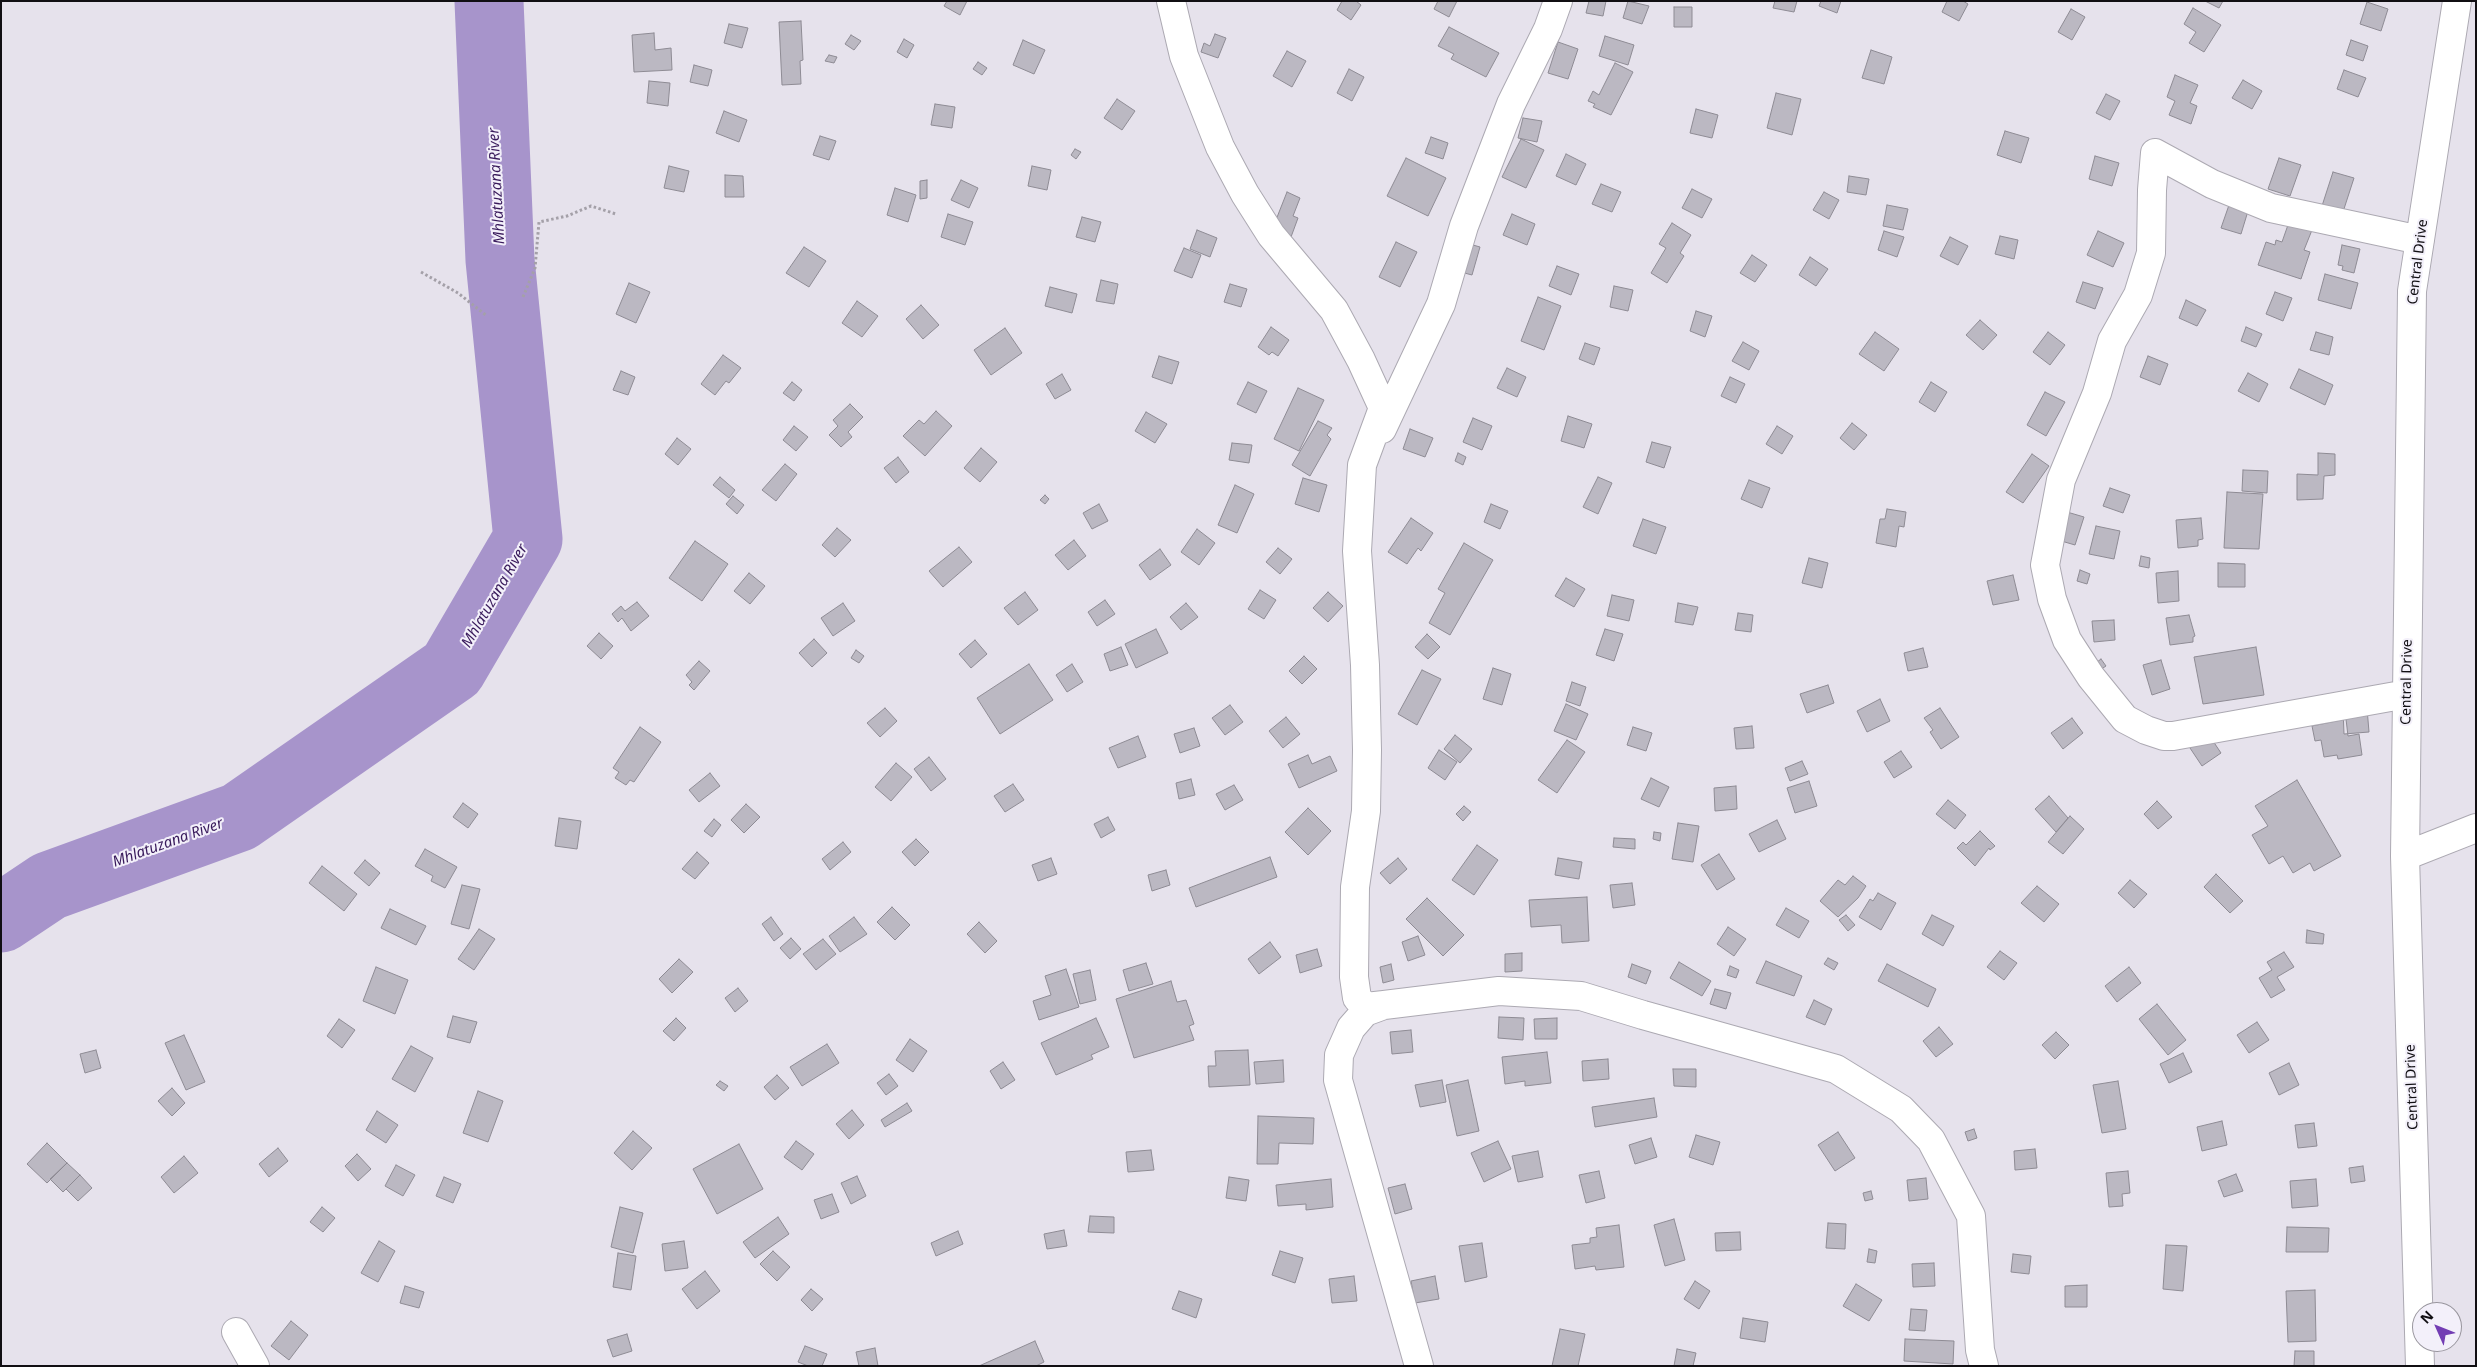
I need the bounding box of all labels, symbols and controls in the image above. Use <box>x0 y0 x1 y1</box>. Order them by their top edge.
water label: Mhlatuzana River <box>485 127 509 245</box>
street label: Central Drive <box>2404 218 2432 306</box>
water label: Mhlatuzana River <box>458 541 532 651</box>
street label: Central Drive <box>2398 639 2416 725</box>
water label: Mhlatuzana River <box>110 815 226 871</box>
street label: Central Drive <box>2402 1044 2422 1130</box>
north arrow <box>2412 1302 2462 1352</box>
text: N <box>2416 1306 2437 1328</box>

